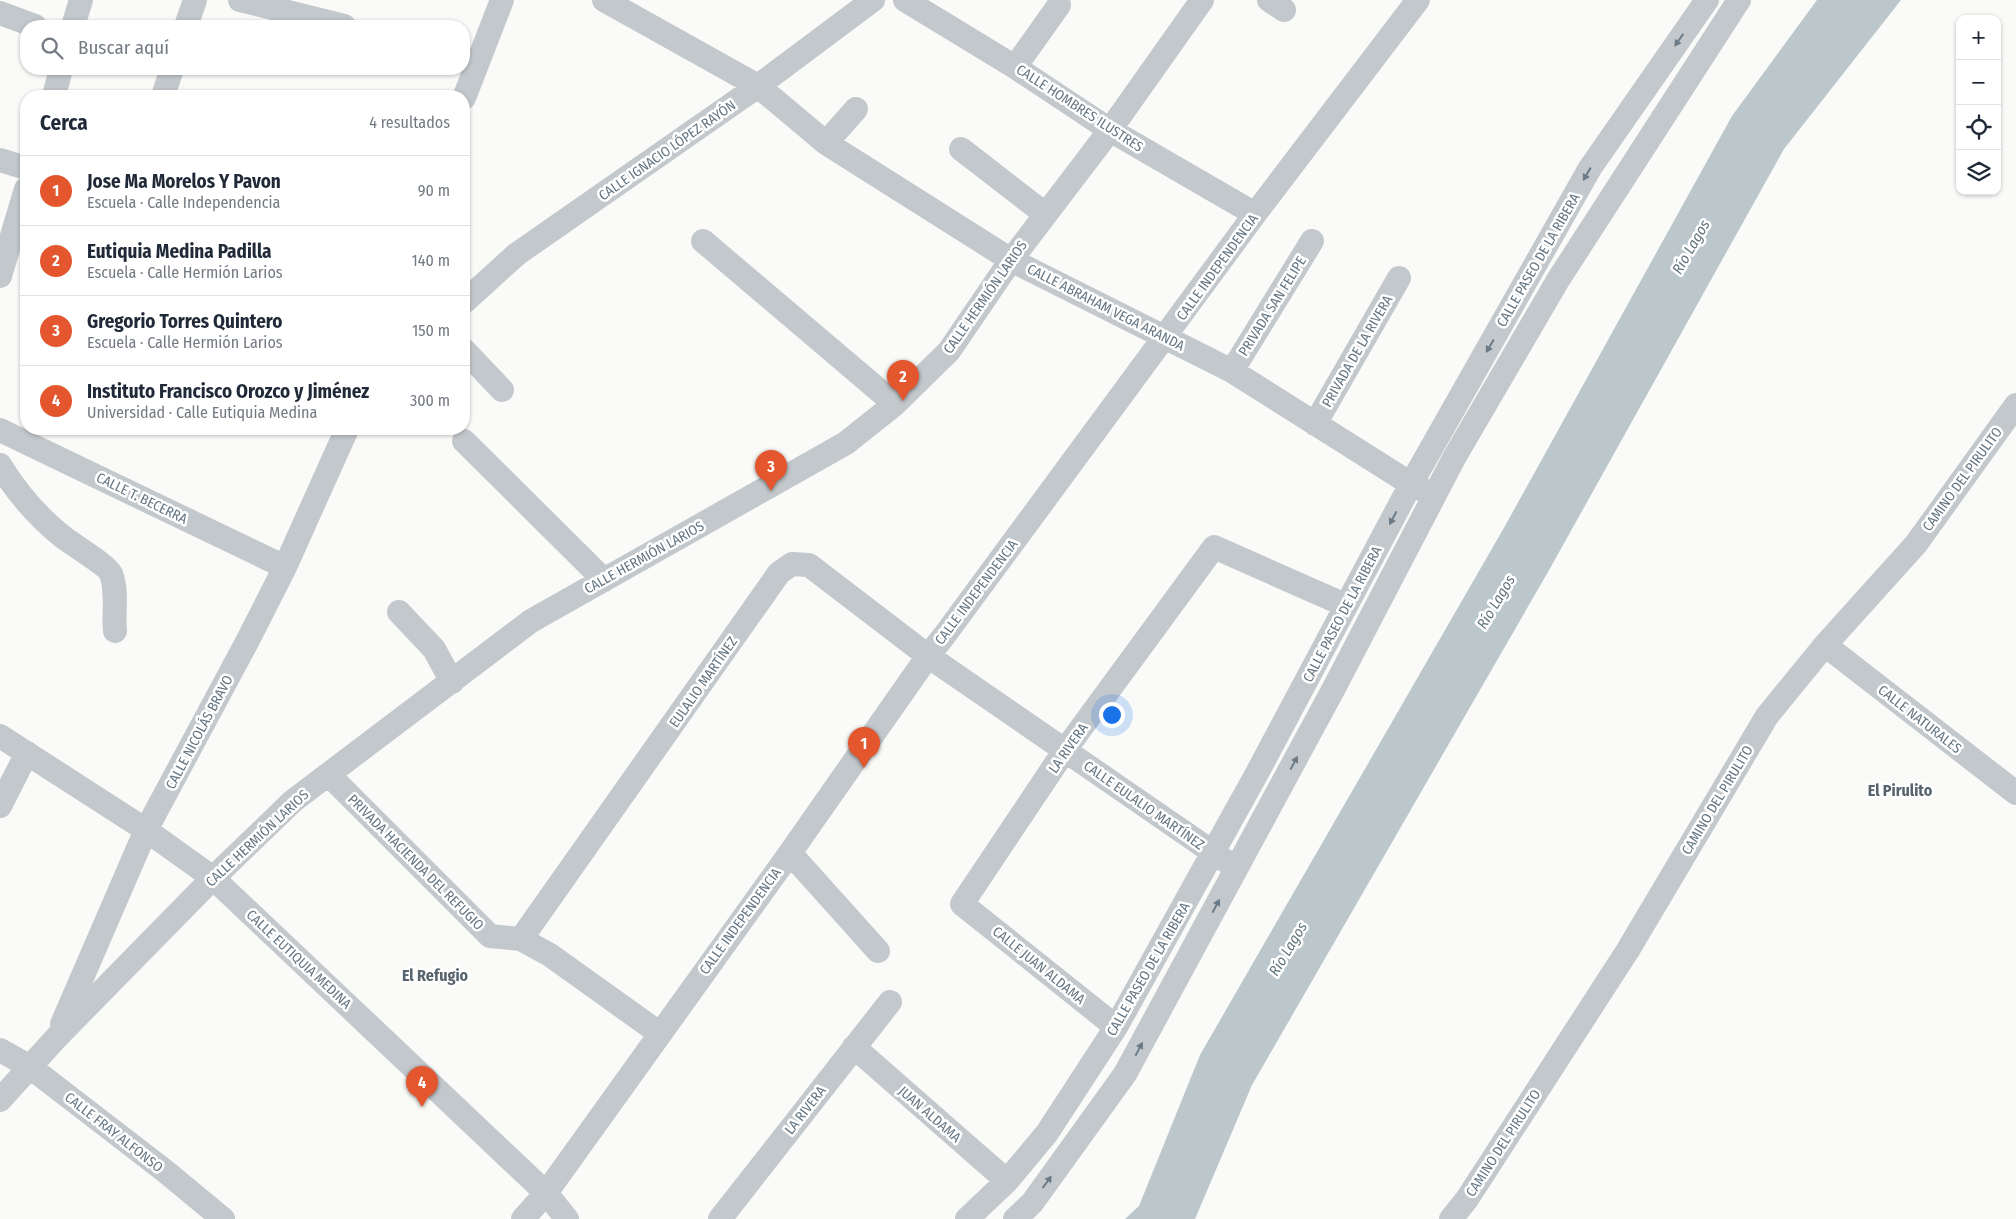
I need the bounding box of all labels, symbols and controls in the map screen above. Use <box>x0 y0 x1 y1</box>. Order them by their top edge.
map controls <box>1956 15 2001 195</box>
button: + <box>1956 15 2001 60</box>
search box <box>20 20 470 75</box>
one-way arrow <box>1674 33 1684 47</box>
icon: search <box>38 34 66 62</box>
text: Buscar aquí <box>78 36 169 59</box>
button: − <box>1956 60 2001 105</box>
street label: CALLE HOMBRES ILUSTRES <box>1013 61 1146 156</box>
street label: CALLE IGNACIO LÓPEZ RAYÓN <box>595 96 739 204</box>
button: locate <box>1956 105 2001 150</box>
text: Cerca <box>40 110 88 136</box>
text: 4 resultados <box>369 113 450 132</box>
button: layers <box>1956 150 2001 195</box>
one-way arrow <box>1583 167 1592 180</box>
text: Jose Ma Morelos Y Pavon <box>87 170 281 193</box>
text: 1 <box>53 181 59 200</box>
text: 90 m <box>418 181 450 200</box>
street label: CALLE PASEO DE LA RIBERA <box>1493 190 1584 330</box>
text: Escuela · Calle Independencia <box>87 193 280 212</box>
street label: CALLE INDEPENDENCIA <box>1173 210 1262 324</box>
water label: Río Lagos <box>1668 216 1714 277</box>
street label: CALLE HERMIÓN LARIOS <box>939 237 1031 357</box>
text: Eutiquia Medina Padilla <box>87 240 272 263</box>
text: 2 <box>52 251 60 270</box>
text: 140 m <box>412 251 450 270</box>
street label: PRIVADA SAN FELIPE <box>1235 253 1310 359</box>
street label: CALLE ABRAHAM VEGA ARANDA <box>1024 260 1188 355</box>
text: Escuela · Calle Hermión Larios <box>87 263 283 282</box>
street label: PRIVADA DE LA RIVERA <box>1318 292 1397 410</box>
text: Gregorio Torres Quintero <box>87 310 282 333</box>
text: 3 <box>52 321 60 340</box>
text: 150 m <box>412 321 450 340</box>
text: Escuela · Calle Hermión Larios <box>87 333 283 352</box>
one-way arrow <box>1485 339 1494 352</box>
pin: 2 <box>887 360 919 401</box>
text: Instituto Francisco Orozco y Jiménez <box>87 380 369 403</box>
text: 4 <box>52 391 60 410</box>
text: 300 m <box>410 391 450 410</box>
text: Universidad · Calle Eutiquia Medina <box>87 403 317 422</box>
street label: CAMINO DEL PIRULITO <box>1919 424 2006 535</box>
pin: 3 <box>755 450 787 491</box>
street label: CALLE T. BECERRA <box>94 469 191 528</box>
one-way arrow <box>1389 510 1397 525</box>
street label: CALLE HERMIÓN LARIOS <box>581 517 707 597</box>
street label: CALLE INDEPENDENCIA <box>931 536 1022 648</box>
street label: CALLE PASEO DE LA RIBERA <box>1299 543 1386 685</box>
water label: Río Lagos <box>1473 571 1519 632</box>
street label: EULALIO MARTÍNEZ <box>665 633 741 731</box>
street label: CALLE NICOLÁS BRAVO <box>161 672 237 792</box>
street label: CALLE NATURALES <box>1875 682 1965 757</box>
your location <box>1099 702 1125 728</box>
street label: LA RIVERA <box>1045 720 1092 776</box>
pin: 1 <box>848 727 880 768</box>
street label: CAMINO DEL PIRULITO <box>1678 742 1757 858</box>
street label: CALLE EULALIO MARTÍNEZ <box>1080 756 1208 854</box>
one-way arrow <box>1290 756 1298 770</box>
district label: El Pirulito <box>1868 781 1933 800</box>
street label: CALLE HERMIÓN LARIOS <box>202 786 312 890</box>
street label: PRIVADA HACIENDA DEL REFUGIO <box>344 791 487 934</box>
street label: CALLE INDEPENDENCIA <box>696 864 785 978</box>
street label: CALLE PASEO DE LA RIBERA <box>1103 899 1194 1039</box>
one-way arrow <box>1212 899 1220 913</box>
street label: CALLE EUTIQUIA MEDINA <box>243 906 355 1013</box>
water label: Río Lagos <box>1265 918 1311 979</box>
street label: CALLE JUAN ALDAMA <box>989 923 1089 1008</box>
district label: El Refugio <box>402 966 469 985</box>
one-way arrow <box>1135 1041 1143 1056</box>
pin: 4 <box>406 1066 438 1107</box>
street label: LA RIVERA <box>781 1082 830 1138</box>
street label: JUAN ALDAMA <box>895 1083 965 1147</box>
street label: CAMINO DEL PIRULITO <box>1462 1086 1545 1200</box>
street label: CALLE FRAY ALFONSO <box>61 1089 166 1176</box>
one-way arrow <box>1042 1175 1052 1189</box>

